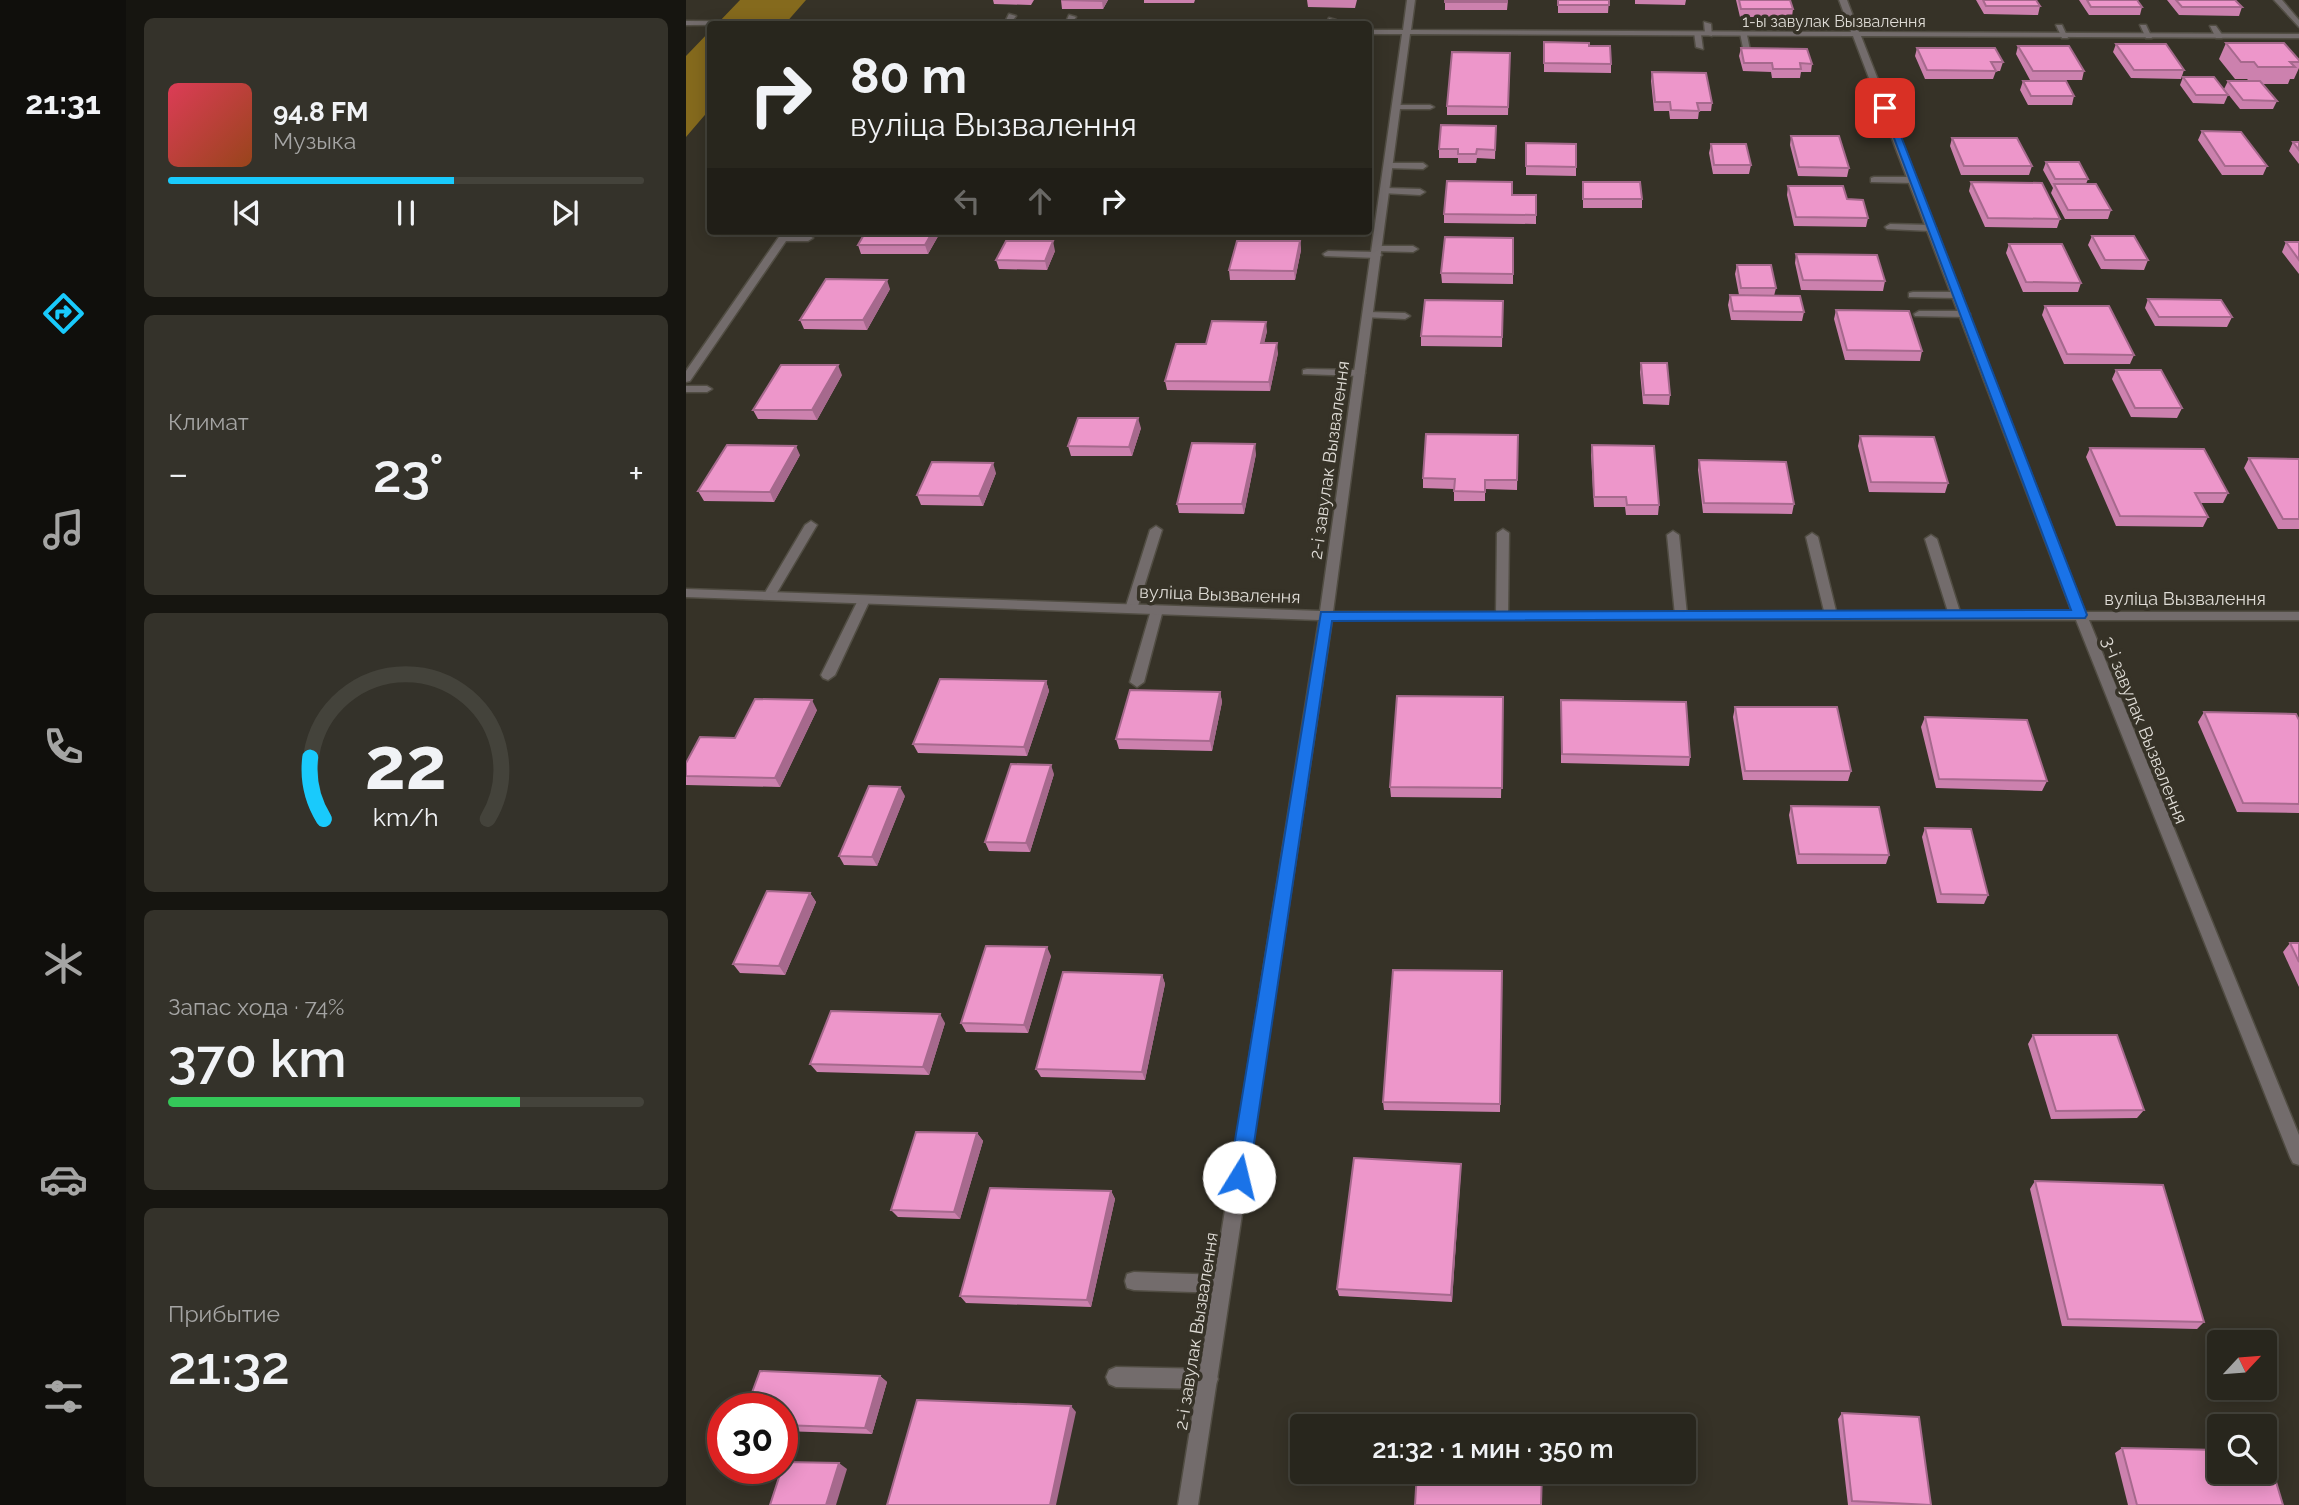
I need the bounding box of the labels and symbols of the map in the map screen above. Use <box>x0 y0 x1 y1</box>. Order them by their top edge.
street label: 1-ы завулак Вызвалення <box>1742 12 1926 31</box>
pin <box>1855 78 1915 138</box>
street label: 2-і завулак Вызвалення <box>1305 360 1353 560</box>
street label: вуліца Вызвалення <box>1139 581 1301 607</box>
street label: вуліца Вызвалення <box>2104 588 2266 609</box>
street label: 3-і завулак Вызвалення <box>2098 633 2192 827</box>
position arrow <box>1202 1140 1276 1214</box>
street label: 2-і завулак Вызвалення <box>1170 1231 1222 1431</box>
north arrow <box>2207 1330 2277 1400</box>
speed limit sign: 30 <box>707 1393 798 1484</box>

